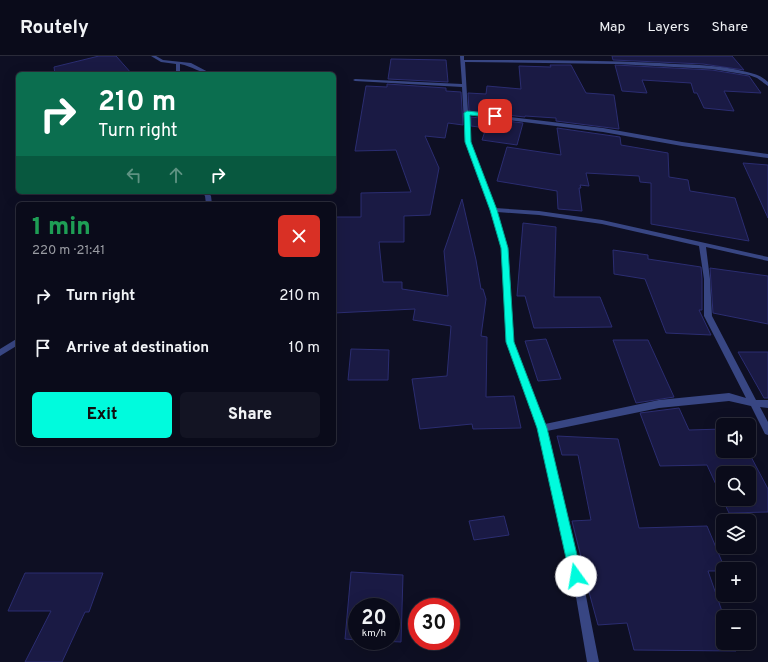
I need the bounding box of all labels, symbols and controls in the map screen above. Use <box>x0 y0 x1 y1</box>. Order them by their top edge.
text: Routely <box>20 16 89 40</box>
text: Map <box>599 19 625 36</box>
text: Layers <box>647 19 689 36</box>
text: Share <box>711 19 748 36</box>
text: 210 m <box>98 85 176 121</box>
icon: right <box>32 88 84 140</box>
pin <box>478 99 512 133</box>
icon: arrive <box>484 105 506 127</box>
text: Turn right <box>98 120 178 143</box>
icon: left <box>123 164 145 186</box>
icon: ahead <box>165 164 187 186</box>
icon: right <box>207 164 229 186</box>
text: 1 min <box>32 213 91 243</box>
button: close <box>278 215 320 257</box>
text: 220 m · 21:41 <box>32 243 105 259</box>
icon: right <box>32 285 54 307</box>
text: Turn right <box>66 287 135 306</box>
text: 210 m <box>279 287 320 306</box>
icon: arrive <box>32 337 54 359</box>
text: Arrive at destination <box>66 339 209 358</box>
text: 10 m <box>289 339 320 358</box>
button: Exit <box>32 392 172 438</box>
button: Share <box>180 392 320 438</box>
map controls <box>716 418 756 650</box>
button: sound <box>716 418 756 458</box>
button: search <box>716 466 756 506</box>
button: layers <box>716 514 756 554</box>
position arrow <box>555 555 597 597</box>
button: + <box>716 562 756 602</box>
speed limit sign: 30 <box>408 598 460 650</box>
text: 20 <box>361 606 387 632</box>
button: − <box>716 610 756 650</box>
text: km/h <box>362 627 386 640</box>

